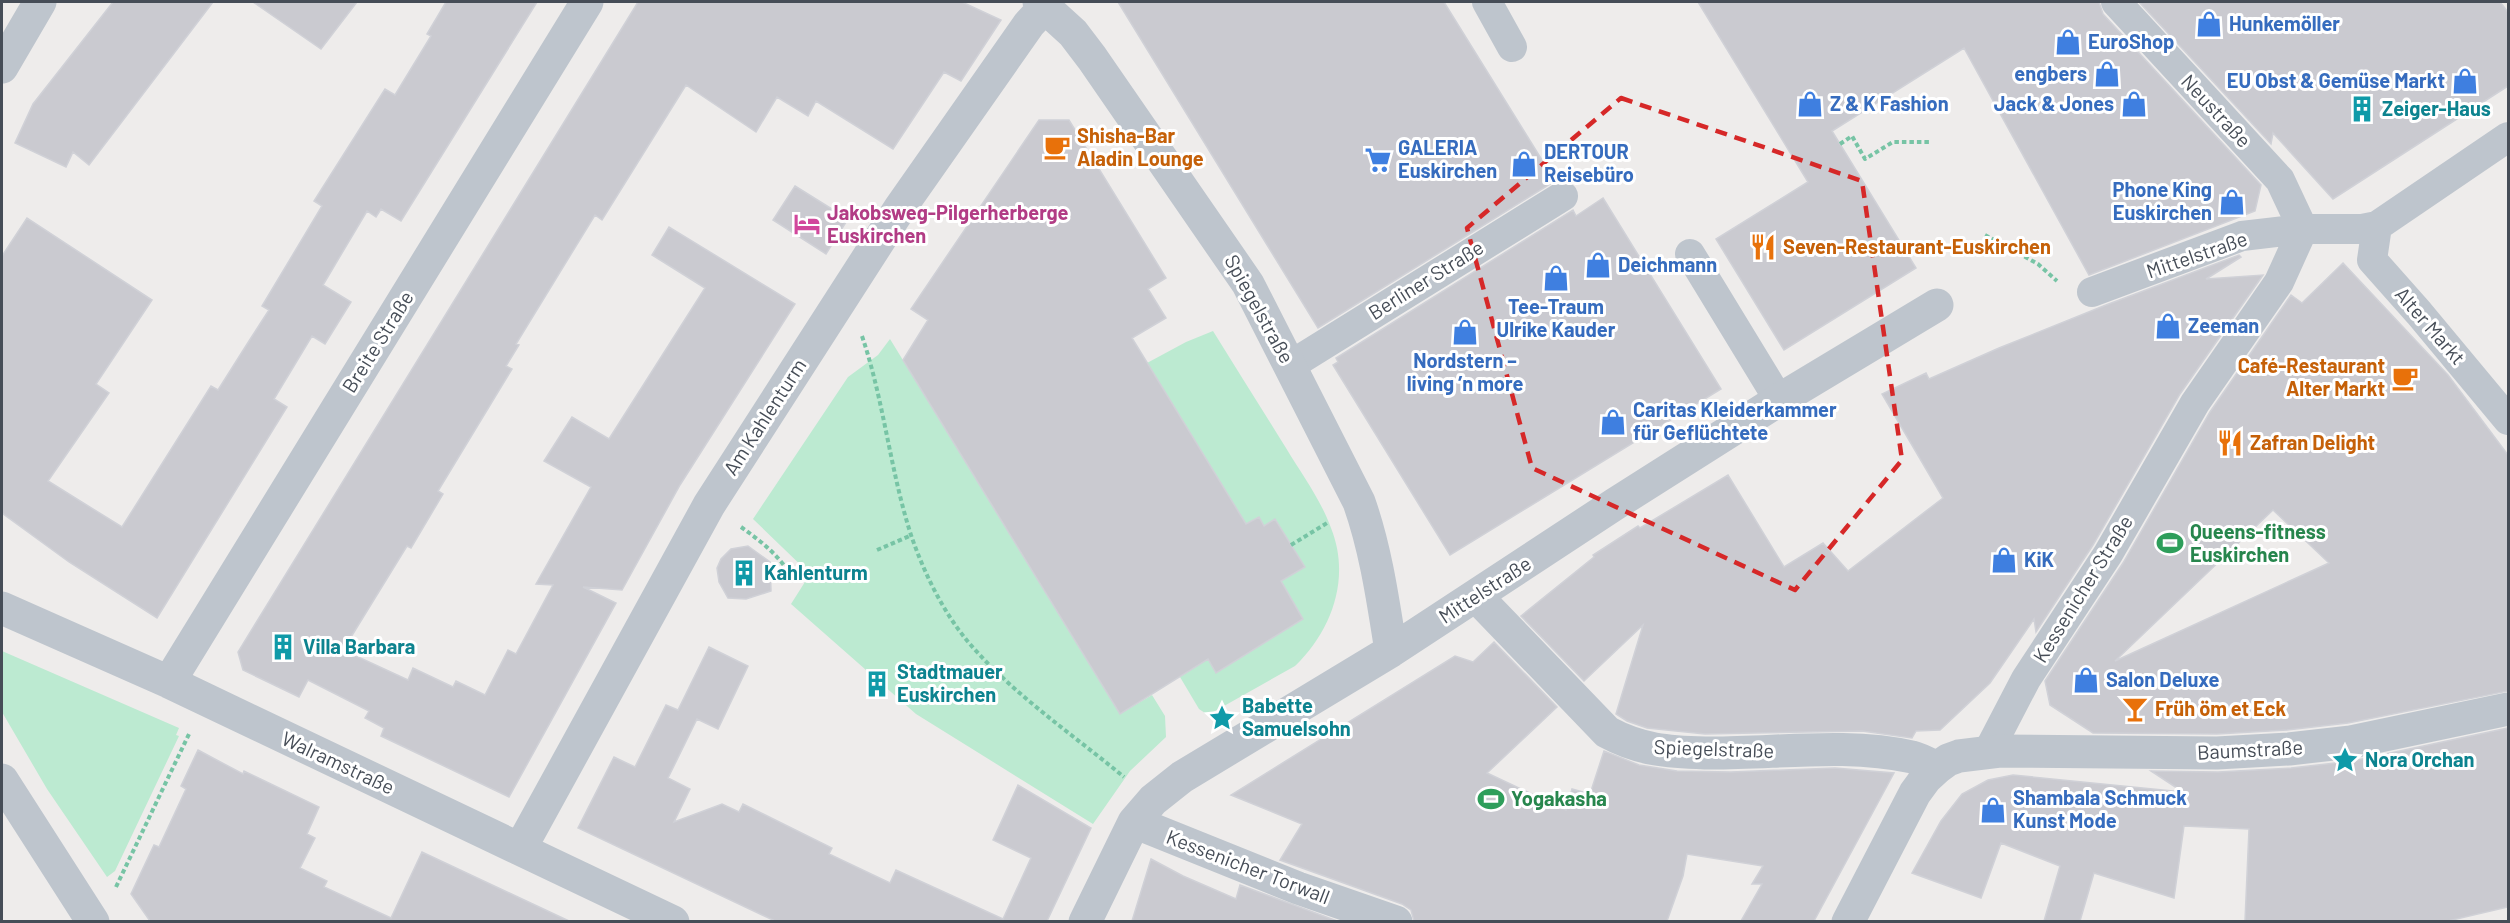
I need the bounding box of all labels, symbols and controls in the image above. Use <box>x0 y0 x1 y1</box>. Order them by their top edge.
shop icon: Hunkemöller <box>2194 9 2224 39</box>
place label: Hunkemöller <box>2229 11 2340 35</box>
shop icon: EuroShop <box>2053 27 2083 57</box>
place label: EuroShop <box>2088 29 2174 53</box>
shop icon: engbers <box>2092 59 2122 89</box>
place label: engbers <box>2014 61 2087 85</box>
shop icon: EU Obst & Gemüse Markt <box>2450 66 2480 96</box>
place label: EU Obst & Gemüse Markt <box>2227 68 2445 92</box>
street label: Neustraße <box>2177 69 2257 152</box>
shop icon: Z & K Fashion <box>1795 89 1825 119</box>
shop icon: Jack & Jones <box>2119 89 2149 119</box>
place label: Z & K Fashion <box>1830 91 1949 115</box>
place label: Jack & Jones <box>1994 91 2114 115</box>
building icon: Zeiger-Haus <box>2347 94 2377 124</box>
place label: Zeiger-Haus <box>2382 96 2491 120</box>
place label: Shisha-Bar Aladin Lounge <box>1077 123 1204 170</box>
cafe icon: Shisha-Bar Aladin Lounge <box>1042 132 1072 162</box>
place label: GALERIA Euskirchen <box>1398 135 1497 182</box>
place label: DERTOUR Reisebüro <box>1544 139 1634 186</box>
supermarket icon: GALERIA Euskirchen <box>1363 145 1393 175</box>
shop icon: DERTOUR Reisebüro <box>1509 149 1539 179</box>
place label: Phone King Euskirchen <box>2113 177 2212 224</box>
shop icon: Phone King Euskirchen <box>2217 187 2247 217</box>
place label: Jakobsweg-Pilgerherberge Euskirchen <box>827 200 1069 247</box>
hotel icon: Jakobsweg-Pilgerherberge Euskirchen <box>792 209 822 239</box>
street label: Mittelstraße <box>2143 226 2250 283</box>
restaurant icon: Seven-Restaurant-Euskirchen <box>1748 232 1778 262</box>
street label: Berliner Straße <box>1364 234 1487 324</box>
place label: Seven-Restaurant-Euskirchen <box>1783 234 2051 258</box>
street label: Spiegelstraße <box>1220 250 1300 367</box>
shop icon: Deichmann <box>1583 250 1613 280</box>
place label: Deichmann <box>1618 252 1717 276</box>
shop icon: Tee-Traum Ulrike Kauder <box>1541 263 1571 293</box>
street label: Alter Markt <box>2391 282 2471 369</box>
street label: Breite Straße <box>336 286 418 397</box>
place label: Tee-Traum Ulrike Kauder <box>1497 294 1616 341</box>
shop icon: Zeeman <box>2153 311 2183 341</box>
place label: Zeeman <box>2188 313 2259 337</box>
shop icon: Nordstern – living ’n more <box>1450 317 1480 347</box>
place label: Nordstern – living ’n more <box>1407 348 1523 395</box>
place label: Café-Restaurant Alter Markt <box>2238 353 2385 400</box>
street label: Am Kahlenturm <box>718 354 811 479</box>
cafe icon: Café-Restaurant Alter Markt <box>2390 363 2420 393</box>
place label: Caritas Kleiderkammer für Geflüchtete <box>1633 397 1837 444</box>
shop icon: Caritas Kleiderkammer für Geflüchtete <box>1598 407 1628 437</box>
restaurant icon: Zafran Delight <box>2215 428 2245 458</box>
place label: Zafran Delight <box>2250 430 2375 454</box>
street label: Kessenicher Straße <box>2027 510 2137 667</box>
place label: Queens-fitness Euskirchen <box>2190 519 2326 566</box>
sports icon: Queens-fitness Euskirchen <box>2155 528 2185 558</box>
shop icon: KiK <box>1989 545 2019 575</box>
place label: KiK <box>2024 547 2055 571</box>
street label: Mittelstraße <box>1434 550 1535 628</box>
building icon: Kahlenturm <box>729 558 759 588</box>
place label: Kahlenturm <box>764 560 868 584</box>
building icon: Villa Barbara <box>268 632 298 662</box>
place label: Villa Barbara <box>303 634 415 658</box>
place label: Stadtmauer Euskirchen <box>897 659 1003 706</box>
shop icon: Salon Deluxe <box>2071 665 2101 695</box>
place label: Salon Deluxe <box>2106 667 2219 691</box>
building icon: Stadtmauer Euskirchen <box>862 669 892 699</box>
place label: Babette Samuelsohn <box>1242 693 1351 740</box>
bar icon: Früh öm et Eck <box>2120 694 2150 724</box>
place label: Früh öm et Eck <box>2155 696 2287 720</box>
place icon: Babette Samuelsohn <box>1207 703 1237 733</box>
street label: Walramstraße <box>278 726 399 799</box>
street label: Spiegelstraße <box>1653 734 1775 762</box>
street label: Baumstraße <box>2196 734 2304 764</box>
place icon: Nora Orchan <box>2330 745 2360 775</box>
place label: Nora Orchan <box>2365 747 2475 771</box>
sports icon: Yogakasha <box>1476 784 1506 814</box>
place label: Shambala Schmuck Kunst Mode <box>2013 785 2187 832</box>
place label: Yogakasha <box>1511 786 1607 810</box>
shop icon: Shambala Schmuck Kunst Mode <box>1978 795 2008 825</box>
street label: Kessenicher Torwall <box>1163 824 1334 908</box>

